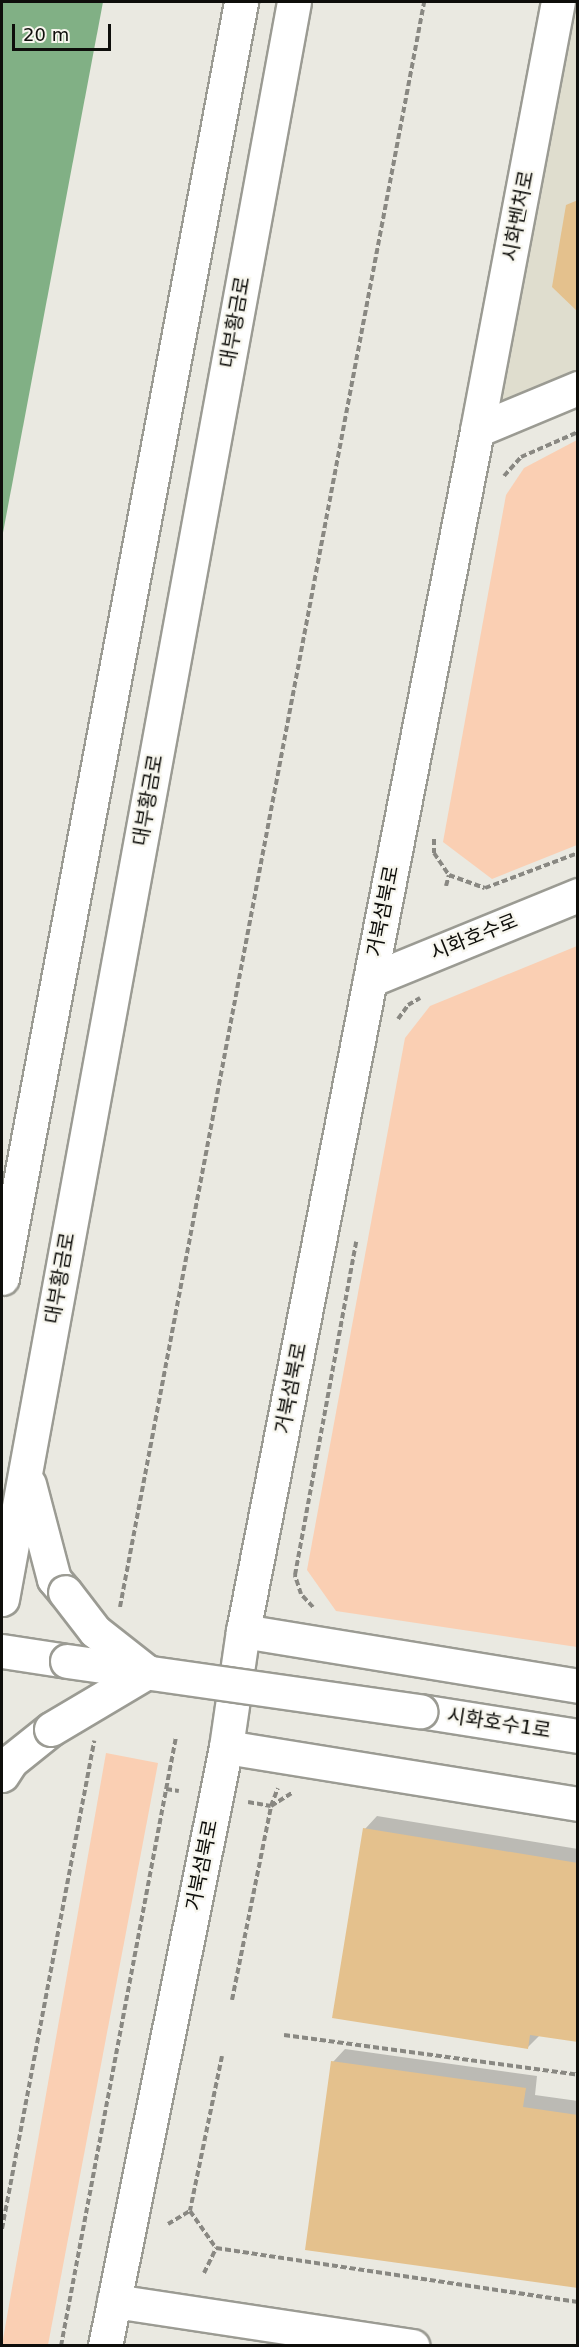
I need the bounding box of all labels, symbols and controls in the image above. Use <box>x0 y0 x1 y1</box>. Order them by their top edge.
scale bar <box>15 12 114 50</box>
text: 20 m <box>23 24 69 45</box>
street label: 시화벤처로 <box>497 169 539 263</box>
street label: 대부황금로 <box>215 275 255 369</box>
street label: 대부황금로 <box>128 753 168 847</box>
street label: 거북섬북로 <box>362 864 404 958</box>
street label: 시화호수로 <box>427 909 521 965</box>
street label: 대부황금로 <box>40 1231 80 1325</box>
street label: 거북섬북로 <box>270 1341 312 1435</box>
street label: 시화호수1로 <box>445 1703 553 1743</box>
street label: 거북섬북로 <box>181 1818 223 1912</box>

